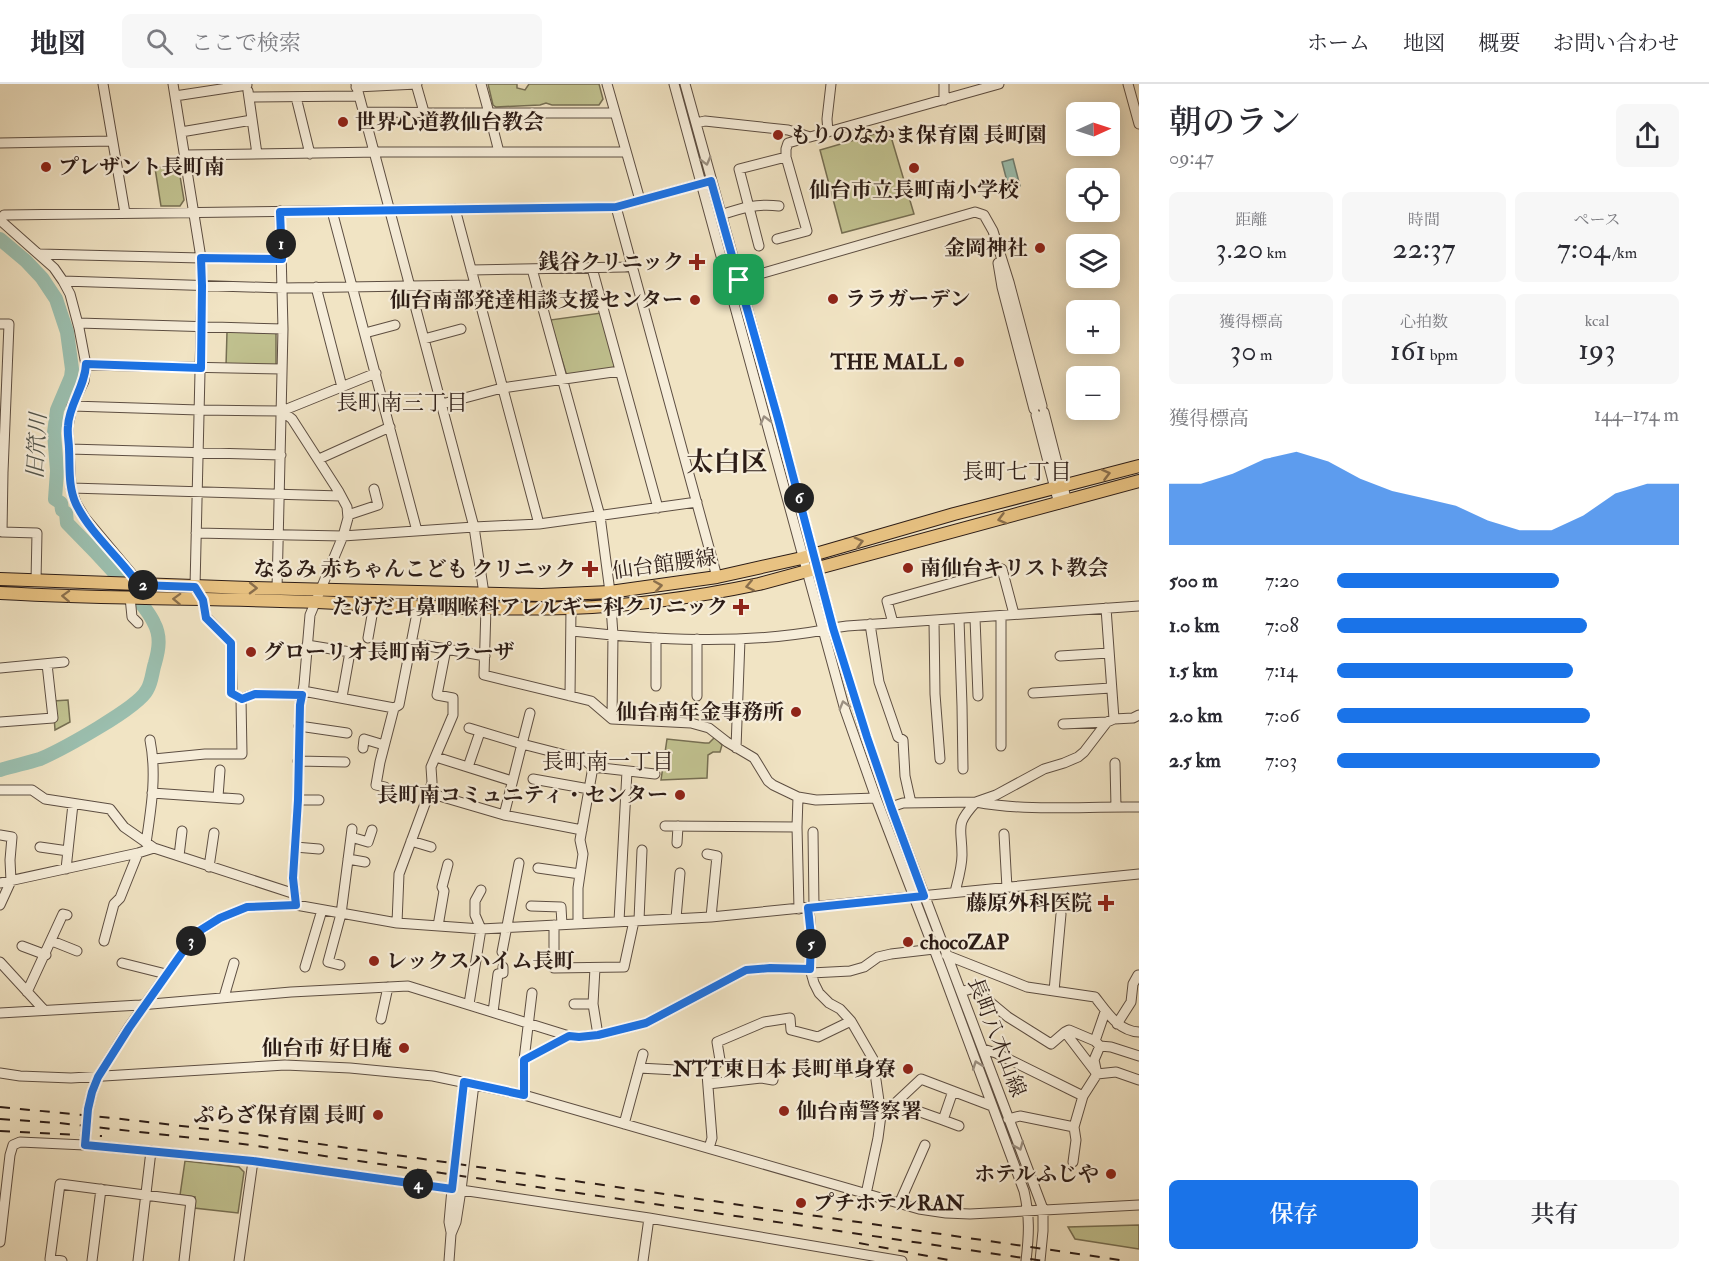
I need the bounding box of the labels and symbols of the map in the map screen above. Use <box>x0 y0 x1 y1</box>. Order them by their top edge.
north arrow <box>1066 102 1120 156</box>
place label: 世界心道教仙台教会 <box>355 109 544 136</box>
marker: 世界心道教仙台教会 <box>336 115 350 129</box>
place label: もりのなかま保育園 長町園 <box>790 122 1046 149</box>
marker: もりのなかま保育園 長町園 <box>771 128 785 142</box>
place label: プレザント長町南 <box>58 154 225 181</box>
one-way arrow <box>698 156 711 166</box>
marker: プレザント長町南 <box>39 160 53 174</box>
marker: 仙台市立長町南小学校 <box>907 161 921 175</box>
place label: 仙台市立長町南小学校 <box>809 177 1019 204</box>
pin: 1 <box>266 229 296 259</box>
place label: 金岡神社 <box>944 235 1028 262</box>
marker: 金岡神社 <box>1033 241 1047 255</box>
place label: 銭谷クリニック <box>538 249 684 276</box>
marker: 銭谷クリニック <box>688 253 706 271</box>
pin <box>713 254 764 305</box>
place label: ララガーデン <box>845 286 971 313</box>
place label: 仙台南部発達相談支援センター <box>390 287 683 314</box>
marker: ララガーデン <box>826 292 840 306</box>
marker: 仙台南部発達相談支援センター <box>688 293 702 307</box>
place label: THE MALL <box>830 349 948 376</box>
marker: THE MALL <box>952 355 966 369</box>
district label: 長町南三丁目 <box>336 389 468 417</box>
water label: 旧笊川 <box>21 410 53 480</box>
one-way arrow <box>760 415 773 425</box>
district label: 太白区 <box>687 446 768 479</box>
district label: 長町七丁目 <box>962 458 1072 486</box>
one-way arrow <box>1101 468 1111 481</box>
pin: 6 <box>784 483 814 513</box>
one-way arrow <box>997 512 1008 524</box>
one-way arrow <box>853 537 864 549</box>
street label: 仙台館腰線 <box>610 544 718 585</box>
place label: 南仙台キリスト教会 <box>920 555 1109 582</box>
place label: なるみ 赤ちゃんこども クリニック <box>253 556 576 583</box>
marker: なるみ 赤ちゃんこども クリニック <box>581 560 599 578</box>
marker: 南仙台キリスト教会 <box>901 561 915 575</box>
pin: 2 <box>128 570 158 600</box>
one-way arrow <box>745 579 755 592</box>
one-way arrow <box>653 581 662 593</box>
one-way arrow <box>249 582 258 595</box>
one-way arrow <box>61 589 70 602</box>
one-way arrow <box>172 593 181 605</box>
place label: たけだ耳鼻咽喉科アレルギー科クリニック <box>332 594 728 621</box>
marker: たけだ耳鼻咽喉科アレルギー科クリニック <box>732 598 750 616</box>
place label: グローリオ長町南プラーザ <box>263 639 515 666</box>
marker: グローリオ長町南プラーザ <box>244 645 258 659</box>
place label: 仙台南年金事務所 <box>616 699 784 726</box>
one-way arrow <box>839 700 851 711</box>
marker: 仙台南年金事務所 <box>789 705 803 719</box>
district label: 長町南一丁目 <box>542 748 674 776</box>
place label: 長町南コミュニティ・センター <box>377 782 668 809</box>
marker: 長町南コミュニティ・センター <box>673 788 687 802</box>
place label: 藤原外科医院 <box>966 890 1092 917</box>
marker: 藤原外科医院 <box>1097 894 1115 912</box>
pin: 3 <box>176 926 206 956</box>
pin: 5 <box>796 929 826 959</box>
place label: chocoZAP <box>920 929 1010 956</box>
marker: chocoZAP <box>901 935 915 949</box>
place label: レックスハイム長町 <box>386 948 575 975</box>
marker: レックスハイム長町 <box>367 954 381 968</box>
street label: 長町八木山線 <box>961 974 1032 1101</box>
place label: 仙台市 好日庵 <box>262 1035 392 1062</box>
marker: 仙台市 好日庵 <box>397 1041 411 1055</box>
place label: NTT東日本 長町単身寮 <box>672 1056 896 1083</box>
one-way arrow <box>972 1060 985 1071</box>
marker: NTT東日本 長町単身寮 <box>901 1062 915 1076</box>
place label: 仙台南警察署 <box>796 1098 922 1125</box>
place label: ぷらざ保育園 長町 <box>194 1102 366 1129</box>
marker: 仙台南警察署 <box>777 1104 791 1118</box>
marker: ぷらざ保育園 長町 <box>371 1108 385 1122</box>
one-way arrow <box>1012 1140 1024 1151</box>
place label: ホテルふじや <box>974 1161 1099 1188</box>
marker: ホテルふじや <box>1104 1167 1118 1181</box>
pin: 4 <box>403 1169 433 1199</box>
place label: プチホテルRAN <box>813 1190 965 1217</box>
marker: プチホテルRAN <box>794 1196 808 1210</box>

